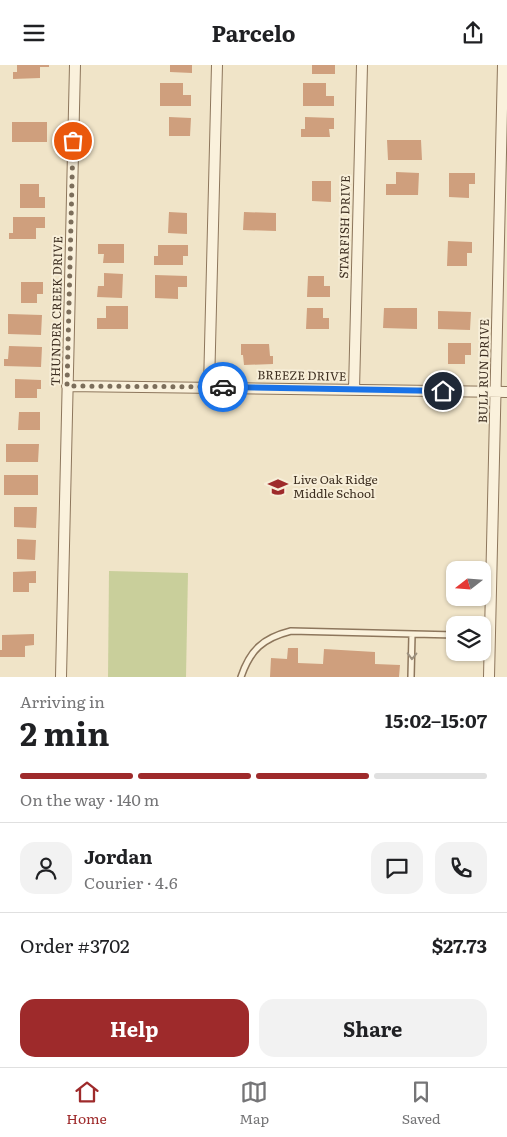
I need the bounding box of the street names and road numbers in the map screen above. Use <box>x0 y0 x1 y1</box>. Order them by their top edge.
street label: STARFISH DRIVE <box>334 175 354 279</box>
street label: THUNDER CREEK DRIVE <box>46 236 66 386</box>
street label: BULL RUN DRIVE <box>473 318 493 423</box>
street label: BREEZE DRIVE <box>257 365 347 385</box>

